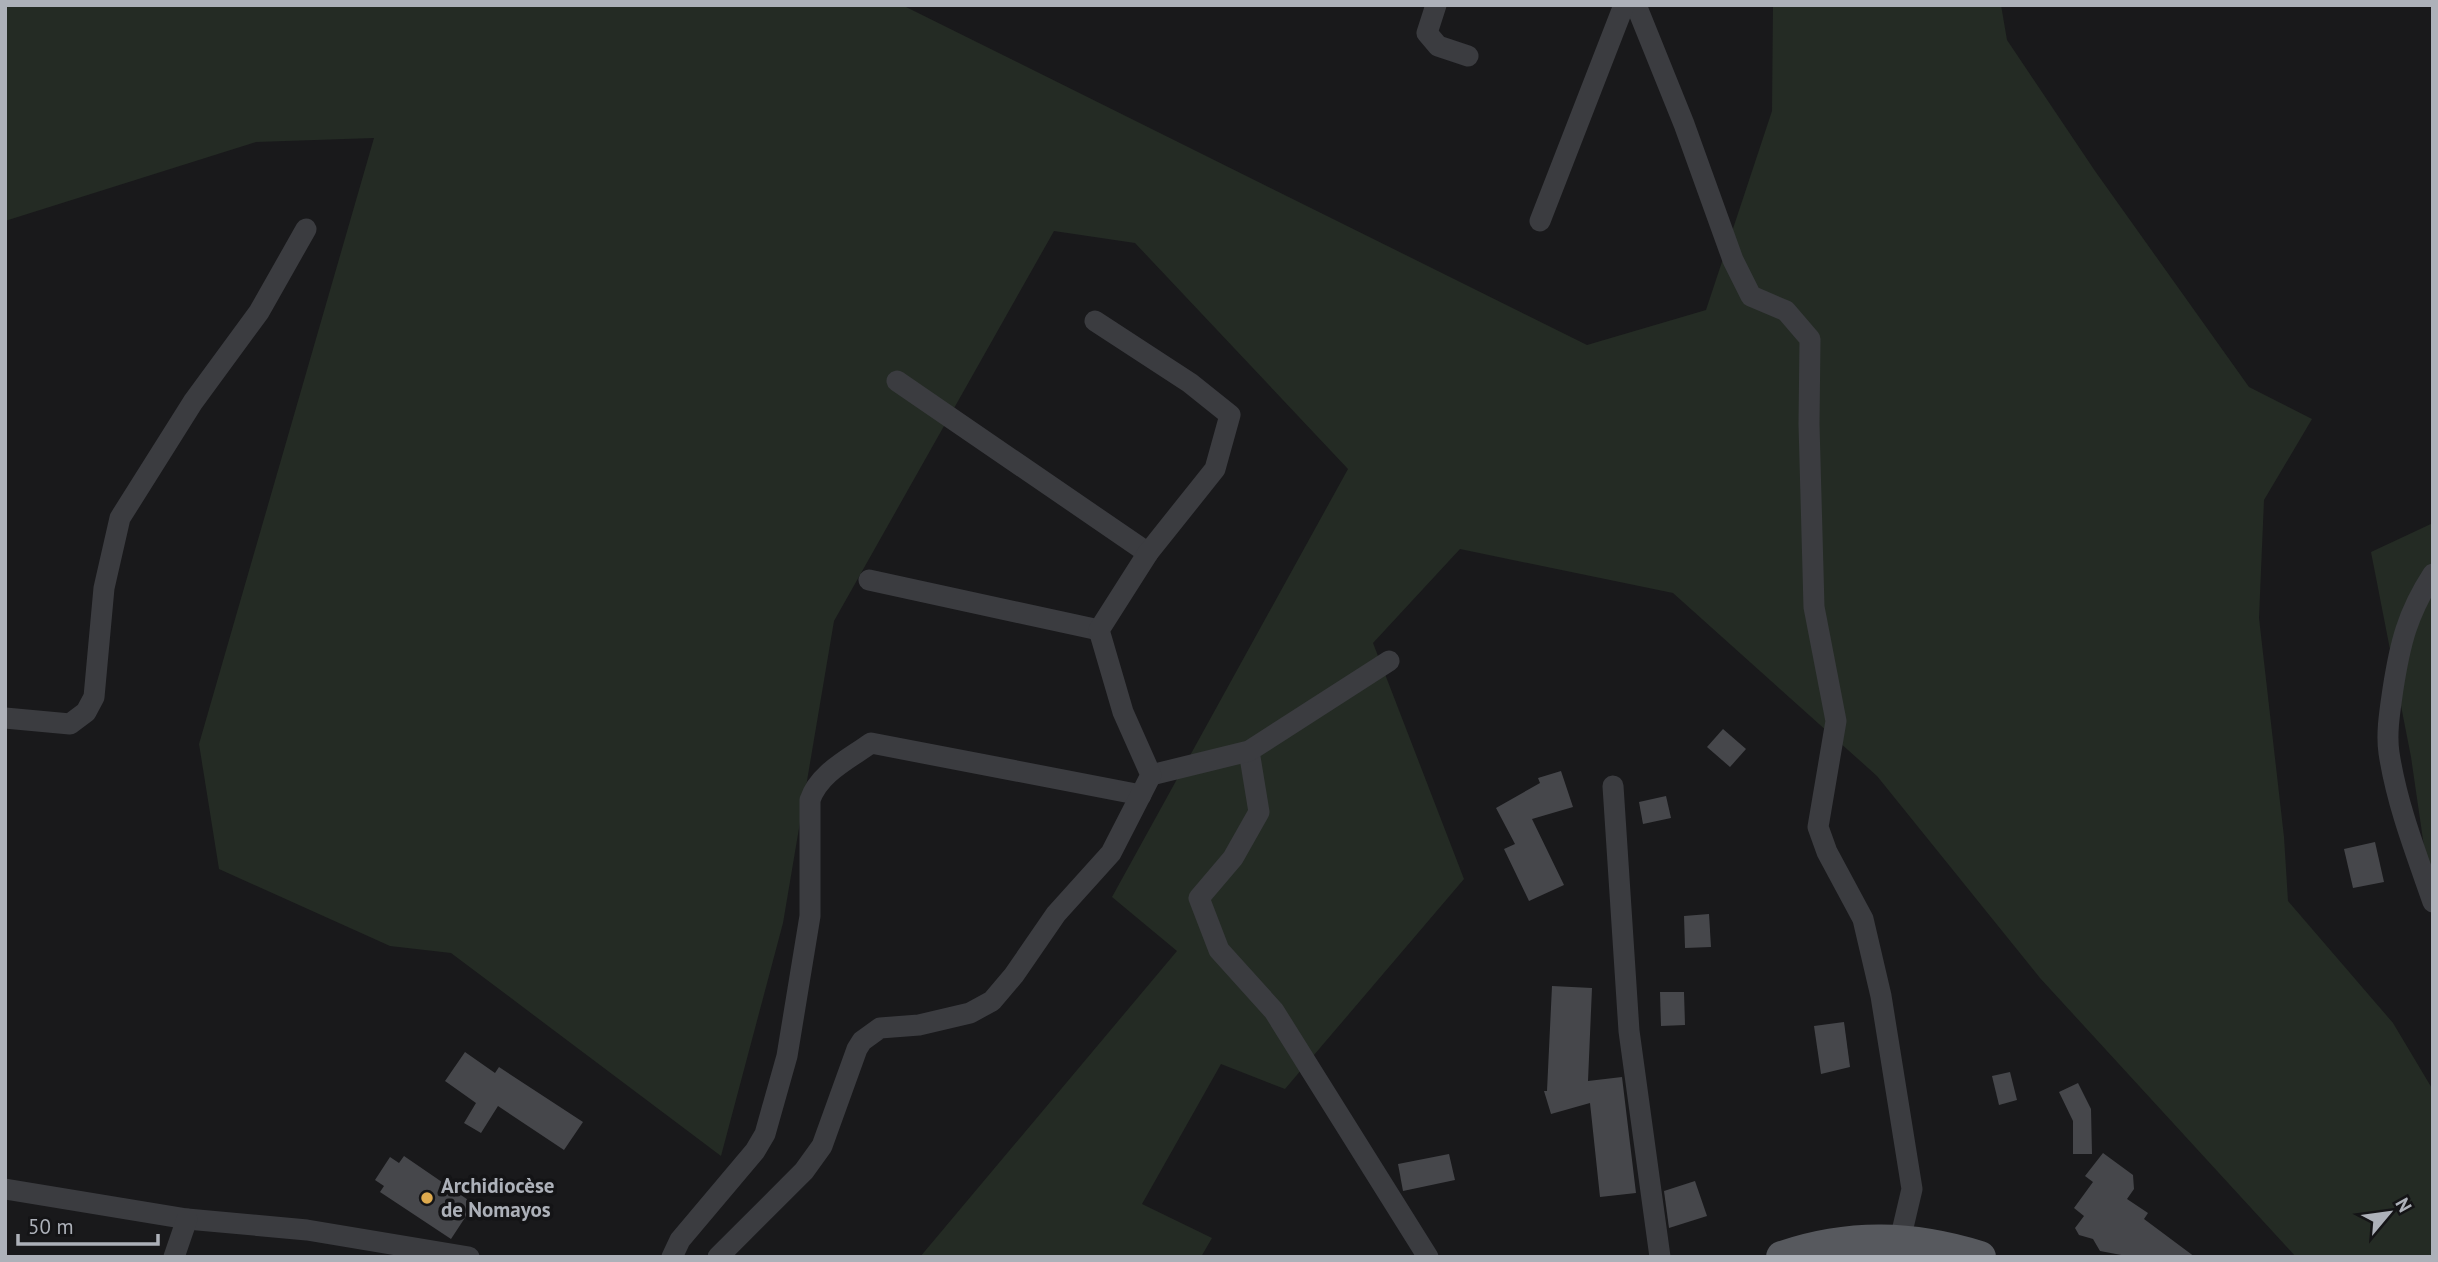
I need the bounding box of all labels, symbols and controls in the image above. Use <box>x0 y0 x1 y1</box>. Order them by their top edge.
place label: Archidiocèse de Nomayos <box>441 1172 554 1223</box>
north arrow <box>2354 1178 2424 1248</box>
marker: Archidiocèse de Nomayos <box>419 1190 435 1206</box>
text: N <box>2390 1193 2417 1216</box>
scale bar <box>18 1202 158 1246</box>
text: 50 m <box>28 1213 74 1240</box>

